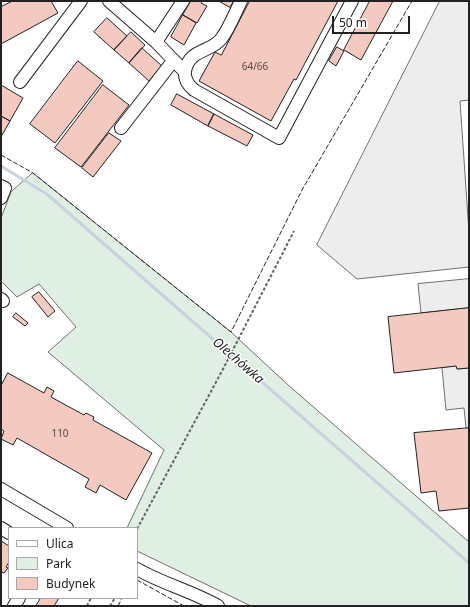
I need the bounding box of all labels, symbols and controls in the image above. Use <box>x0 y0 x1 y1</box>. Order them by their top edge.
scale bar <box>334 8 412 34</box>
text: 50 m <box>339 14 367 31</box>
house number: 64/66 <box>242 61 268 73</box>
water label: Olechówka <box>209 334 267 388</box>
house number: 110 <box>51 428 69 440</box>
legend <box>8 527 138 599</box>
text: Ulica <box>46 535 73 552</box>
text: Park <box>46 555 71 572</box>
text: Budynek <box>46 575 95 592</box>

